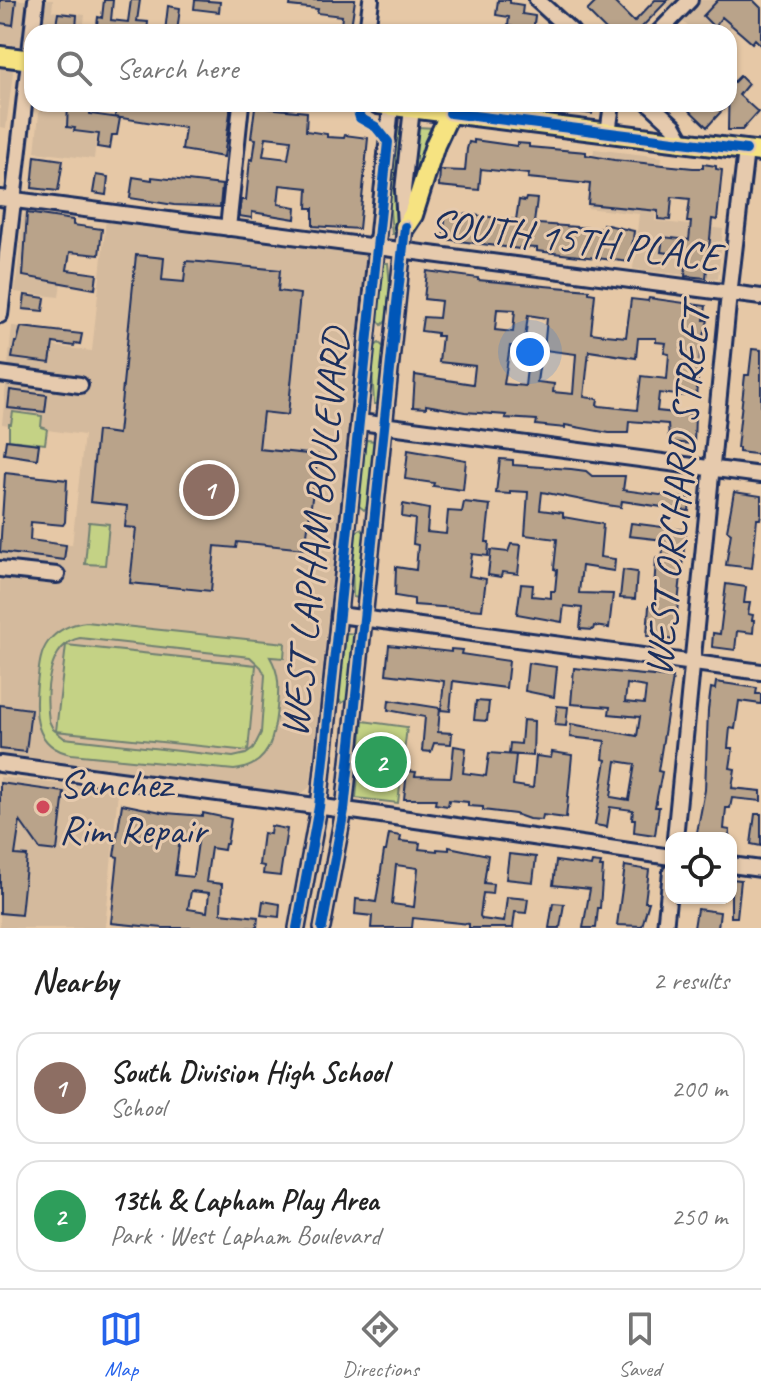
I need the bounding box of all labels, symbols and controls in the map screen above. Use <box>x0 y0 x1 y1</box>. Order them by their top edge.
search box <box>24 24 737 112</box>
icon: search <box>52 46 96 90</box>
text: Search here <box>116 49 238 87</box>
street label: SOUTH 15TH PLACE <box>427 197 728 283</box>
street label: WEST ORCHARD STREET <box>633 294 722 678</box>
street label: WEST LAPHAM BOULEVARD <box>269 323 362 739</box>
your location <box>510 332 550 372</box>
pin: 1 <box>183 460 235 520</box>
pin: 2 <box>355 732 407 792</box>
place label: Sanchez Rim Repair <box>59 759 210 855</box>
marker: Sanchez Rim Repair <box>34 798 52 816</box>
map controls <box>665 832 737 904</box>
button: locate <box>665 832 737 904</box>
text: Nearby <box>32 959 118 1002</box>
text: 2 results <box>653 964 729 997</box>
text: South Division High School <box>110 1053 388 1091</box>
text: 1 <box>54 1072 66 1105</box>
text: 200 m <box>671 1072 727 1105</box>
text: School <box>110 1091 166 1124</box>
text: 13th & Lapham Play Area <box>110 1181 378 1219</box>
text: 2 <box>54 1200 66 1233</box>
text: 250 m <box>671 1200 727 1233</box>
text: Park · West Lapham Boulevard <box>110 1219 381 1252</box>
tab: Map <box>99 1307 143 1383</box>
tab: Directions <box>342 1307 419 1383</box>
tab: Saved <box>618 1307 662 1383</box>

